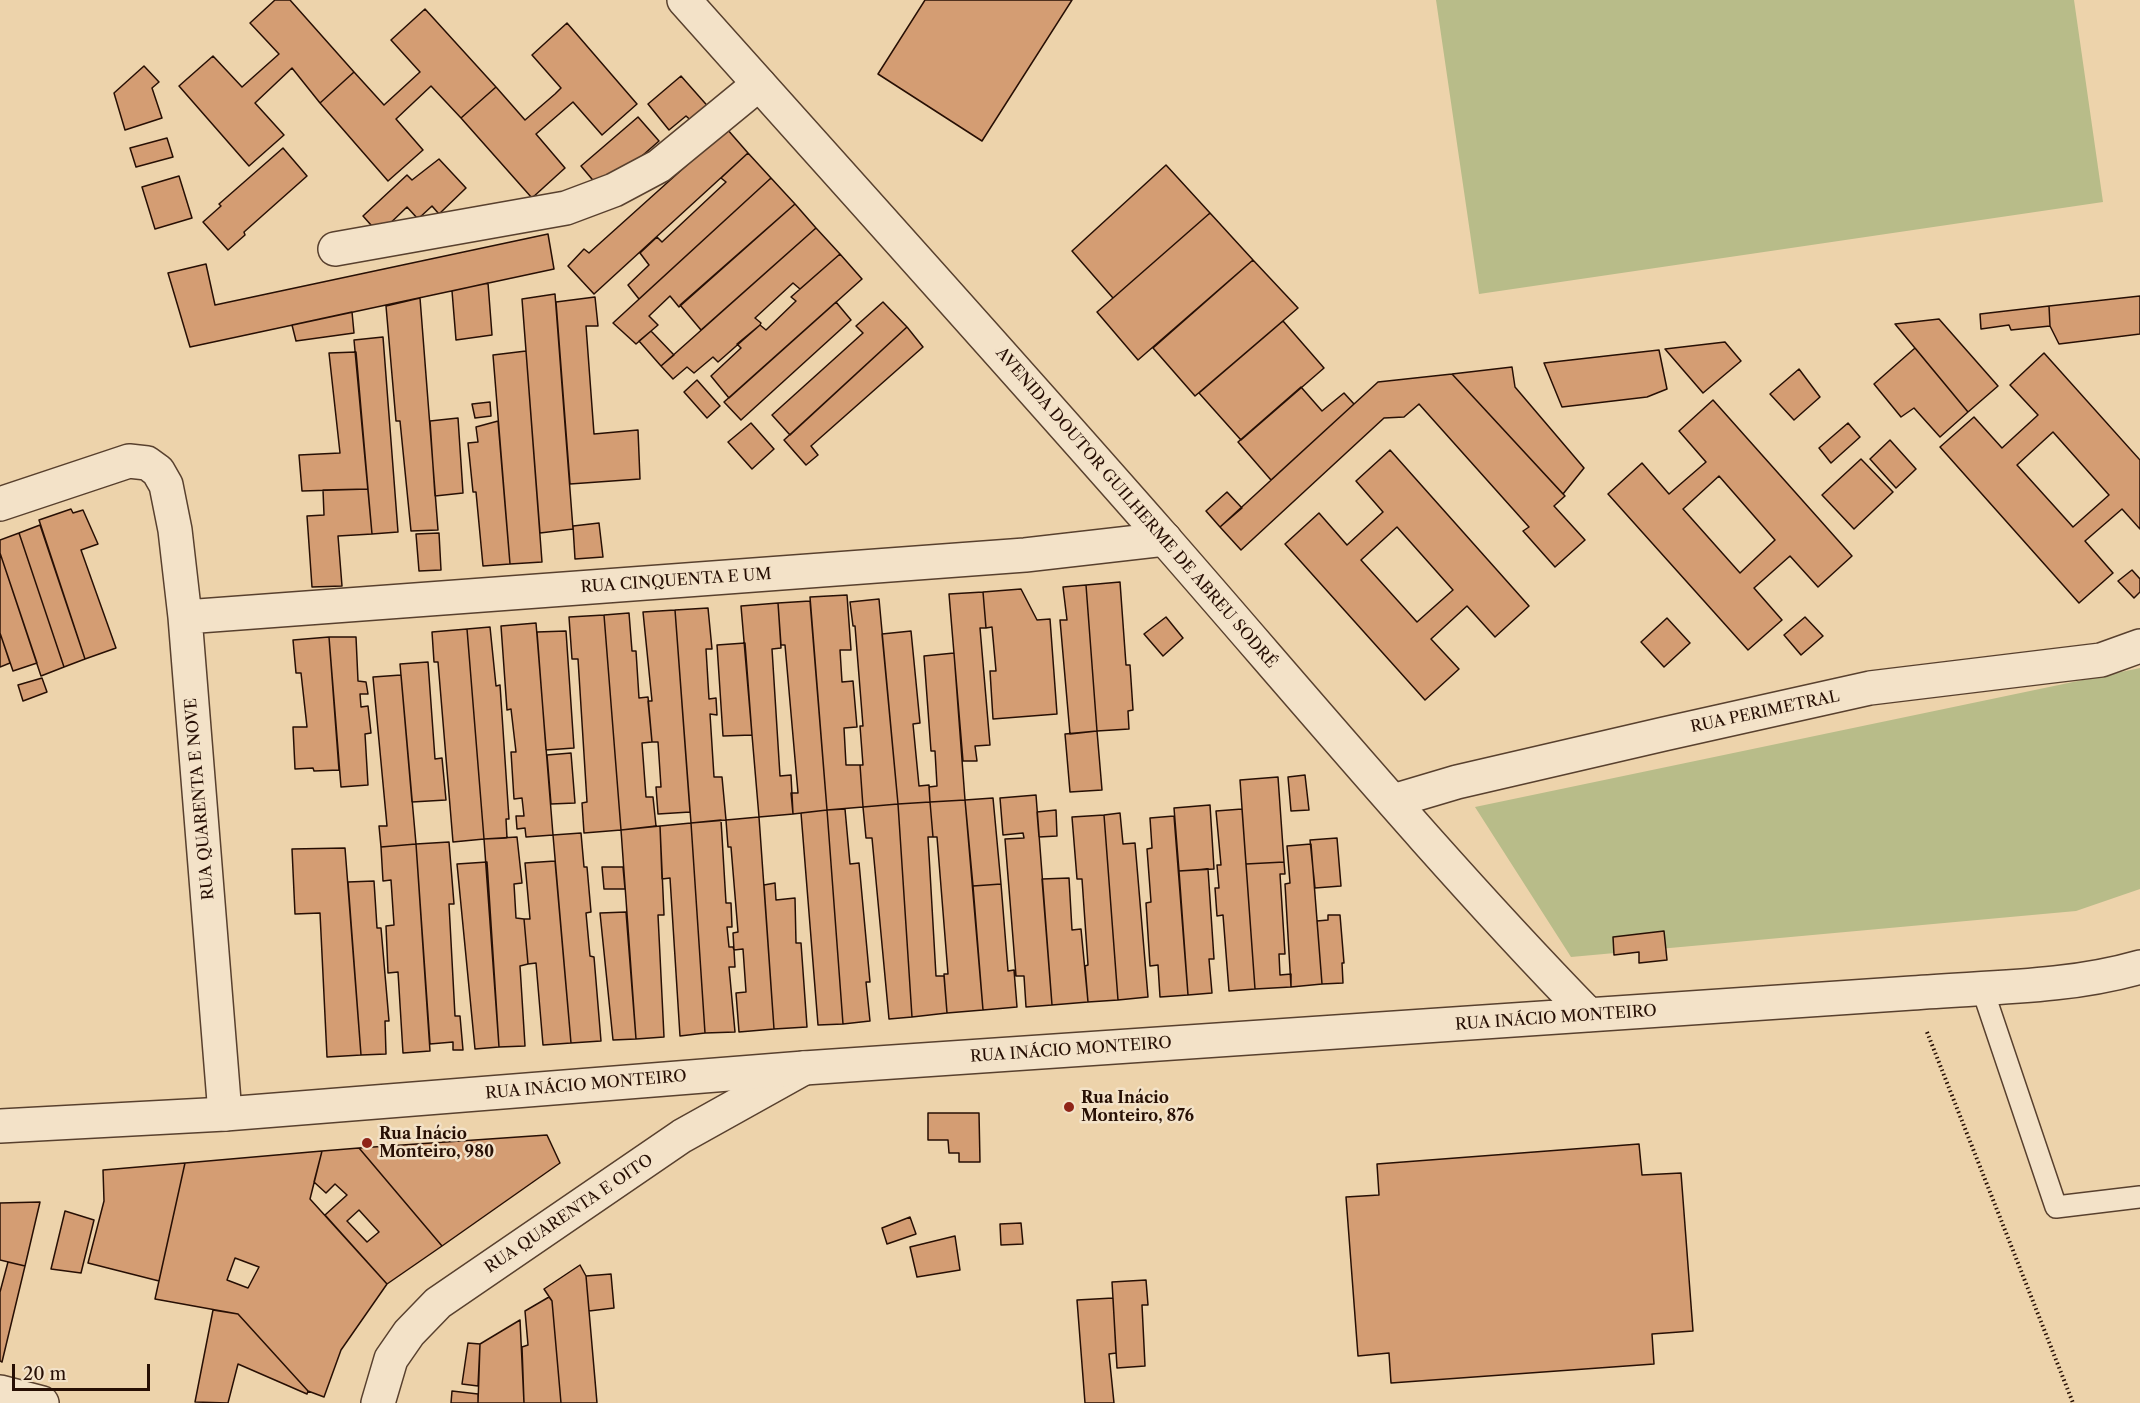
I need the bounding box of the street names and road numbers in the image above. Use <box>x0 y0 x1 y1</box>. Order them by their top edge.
street label: AVENIDA DOUTOR GUILHERME DE ABREU SODRÉ <box>991 344 1281 672</box>
street label: RUA CINQUENTA E UM <box>580 565 772 597</box>
street label: RUA PERIMETRAL <box>1689 687 1841 737</box>
street label: RUA QUARENTA E NOVE <box>182 697 218 901</box>
street label: RUA INÁCIO MONTEIRO <box>1455 1001 1657 1035</box>
street label: RUA INÁCIO MONTEIRO <box>970 1033 1172 1067</box>
street label: RUA INÁCIO MONTEIRO <box>485 1067 687 1103</box>
street label: RUA QUARENTA E OITO <box>481 1150 657 1278</box>

